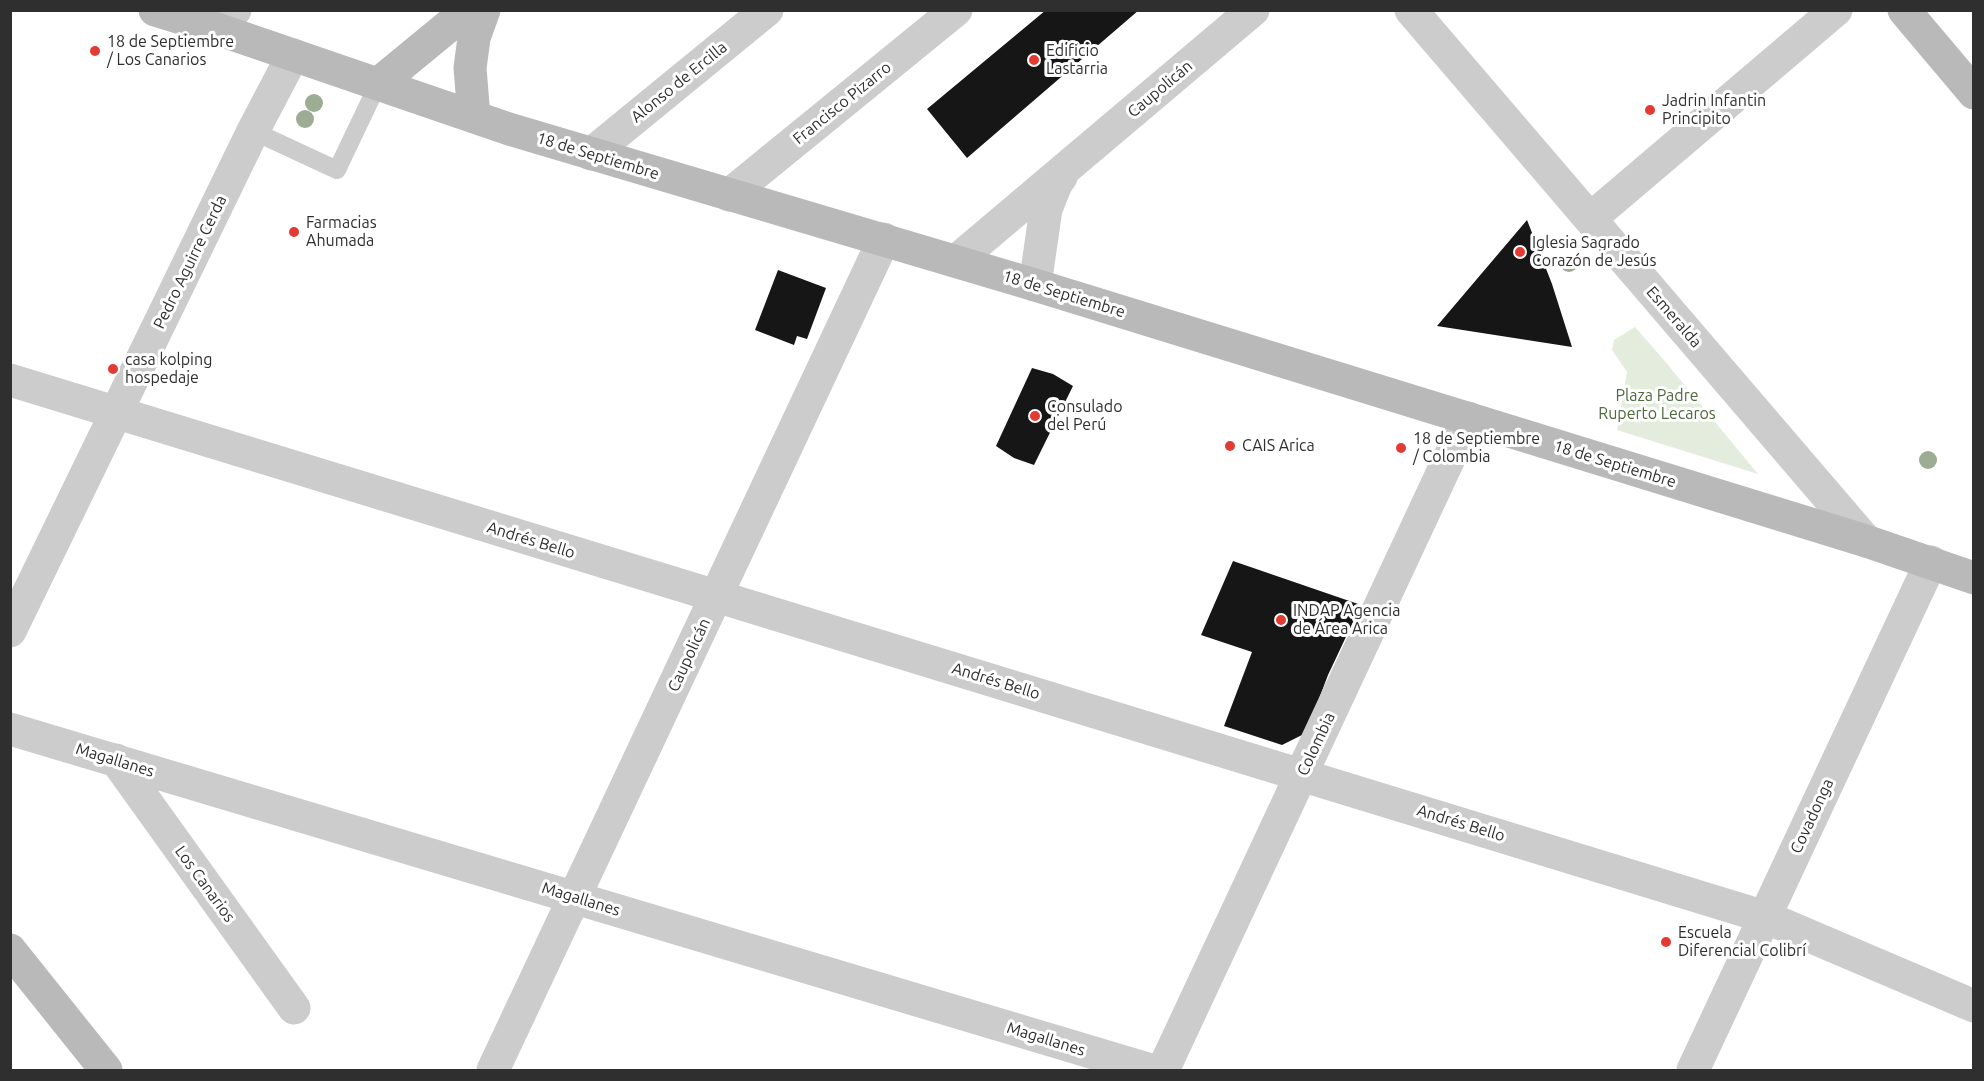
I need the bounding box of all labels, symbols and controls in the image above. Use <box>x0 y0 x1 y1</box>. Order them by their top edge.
place label: 18 de Septiembre / Los Canarios <box>107 32 234 70</box>
street label: Alonso de Ercilla <box>627 37 731 127</box>
place label: Edificio Lastarria <box>1046 41 1108 79</box>
marker: 18 de Septiembre / Los Canarios <box>88 44 102 58</box>
marker: Edificio Lastarria <box>1027 53 1041 67</box>
street label: Caupolicán <box>1124 56 1196 122</box>
street label: Francisco Pizarro <box>789 58 895 148</box>
place label: Jadrin Infantin Principito <box>1662 91 1766 129</box>
marker: Jadrin Infantin Principito <box>1643 103 1657 117</box>
street label: 18 de Septiembre <box>534 128 662 184</box>
street label: Pedro Aguirre Cerda <box>149 192 231 332</box>
place label: Farmacias Ahumada <box>306 213 377 251</box>
marker: Farmacias Ahumada <box>287 225 301 239</box>
place label: Iglesia Sagrado Corazón de Jesús <box>1532 233 1656 271</box>
marker: Iglesia Sagrado Corazón de Jesús <box>1513 245 1527 259</box>
street label: 18 de Septiembre <box>1000 266 1128 322</box>
street label: Esmeralda <box>1642 283 1706 351</box>
place label: casa kolping hospedaje <box>125 350 212 388</box>
marker: casa kolping hospedaje <box>106 362 120 376</box>
park label: Plaza Padre Ruperto Lecaros <box>1598 386 1716 424</box>
place label: Consulado del Perú <box>1047 397 1123 435</box>
marker: Consulado del Perú <box>1028 409 1042 423</box>
place label: 18 de Septiembre / Colombia <box>1413 429 1540 467</box>
place label: CAIS Arica <box>1242 436 1315 456</box>
street label: 18 de Septiembre <box>1551 436 1679 492</box>
marker: CAIS Arica <box>1223 439 1237 453</box>
marker: 18 de Septiembre / Colombia <box>1394 441 1408 455</box>
street label: Andrés Bello <box>485 517 577 563</box>
place label: INDAP Agencia de Área Arica <box>1293 601 1400 639</box>
marker: INDAP Agencia de Área Arica <box>1274 613 1288 627</box>
street label: Caupolicán <box>664 615 714 695</box>
street label: Andrés Bello <box>950 658 1042 704</box>
street label: Colombia <box>1293 709 1339 779</box>
street label: Magallanes <box>73 739 157 781</box>
street label: Covadonga <box>1786 776 1838 856</box>
street label: Andrés Bello <box>1415 800 1507 846</box>
street label: Los Canarios <box>171 842 239 926</box>
street label: Magallanes <box>539 878 623 920</box>
place label: Escuela Diferencial Colibrí <box>1678 923 1806 961</box>
marker: Escuela Diferencial Colibrí <box>1659 935 1673 949</box>
street label: Magallanes <box>1004 1018 1088 1060</box>

